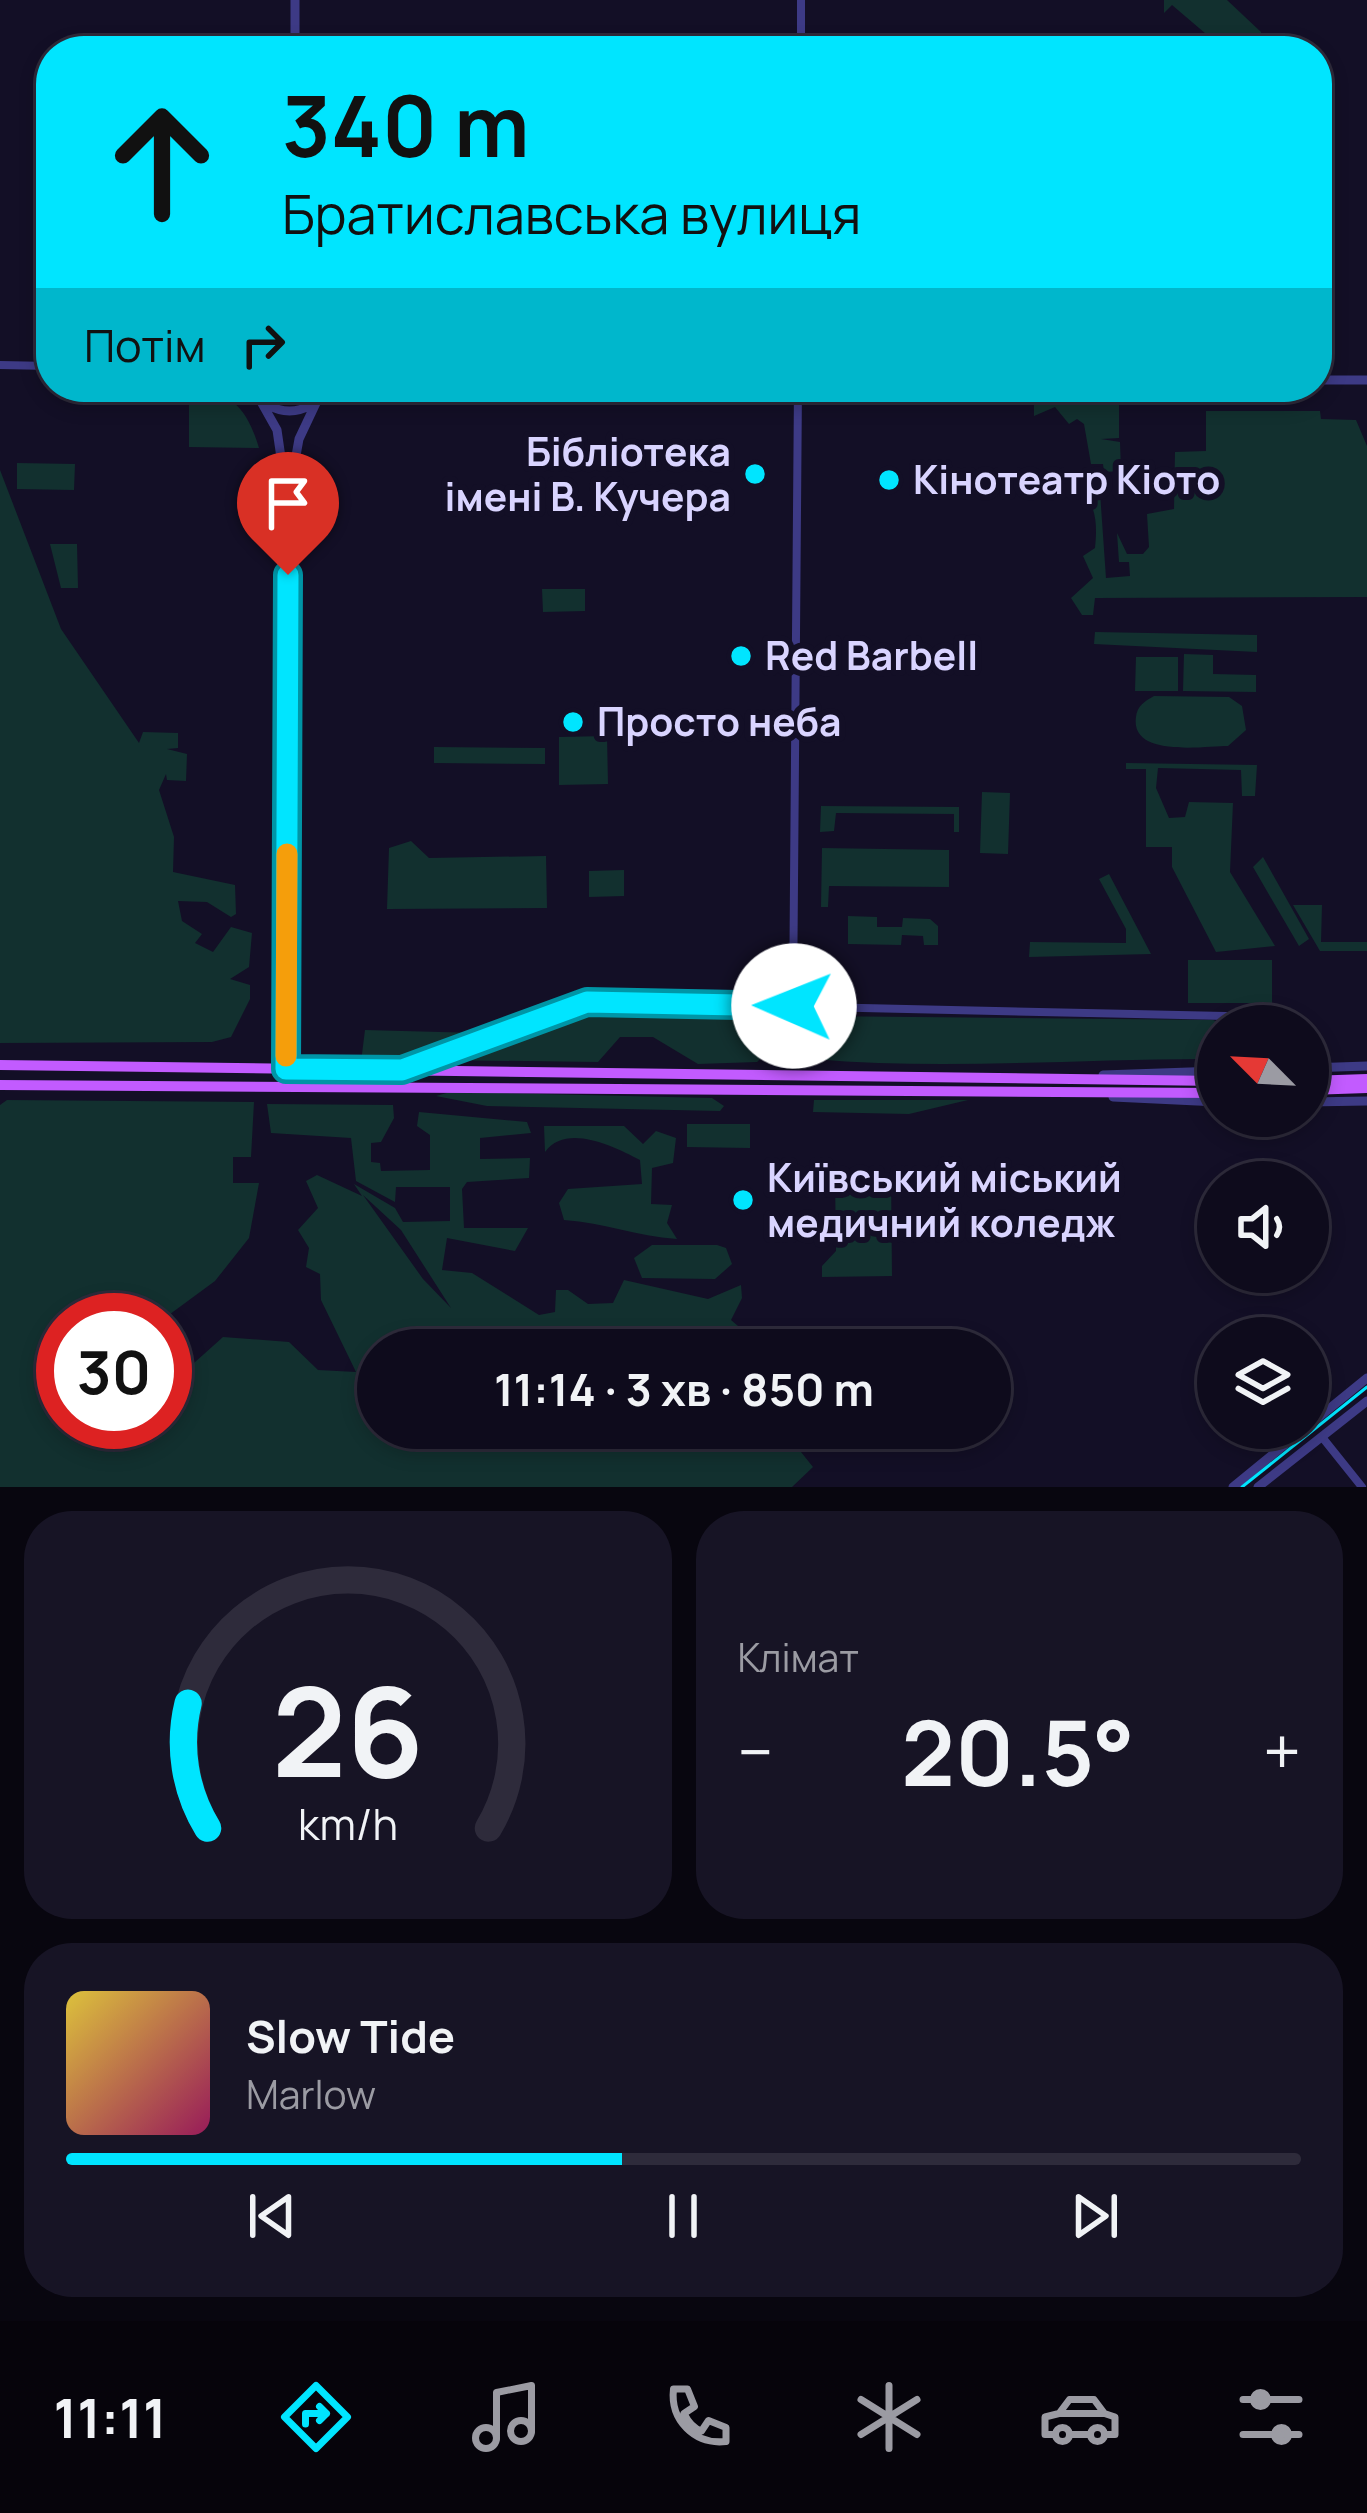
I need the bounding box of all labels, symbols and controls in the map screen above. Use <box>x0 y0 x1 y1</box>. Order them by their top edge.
text: 340 m <box>282 67 530 182</box>
icon: ahead <box>84 84 240 240</box>
text: Братиславська вулиця <box>282 176 861 250</box>
icon: right <box>230 312 296 378</box>
text: Потім <box>84 314 206 376</box>
place label: Бібліотека імені В. Кучера <box>445 424 731 523</box>
pin <box>237 452 339 575</box>
place label: Кінотеатр Кіото <box>913 452 1220 506</box>
marker: Бібліотека імені В. Кучера <box>742 461 768 487</box>
marker: Кінотеатр Кіото <box>876 467 902 493</box>
icon: arrive <box>255 470 321 536</box>
place label: Red Barbell <box>765 628 978 682</box>
marker: Red Barbell <box>728 643 754 669</box>
place label: Просто неба <box>597 694 841 748</box>
marker: Просто неба <box>560 709 586 735</box>
position arrow <box>731 943 857 1069</box>
north arrow <box>1197 1005 1329 1137</box>
map controls <box>1197 1005 1329 1449</box>
place label: Київський міський медичний коледж <box>767 1150 1122 1249</box>
button: sound <box>1197 1161 1329 1293</box>
marker: Київський міський медичний коледж <box>730 1187 756 1213</box>
speed limit sign: 30 <box>36 1293 192 1449</box>
button: layers <box>1197 1317 1329 1449</box>
text: 11:14 · 3 хв · 850 m <box>494 1358 874 1420</box>
text: Клімат <box>738 1630 859 1684</box>
text: 26 <box>272 1644 424 1814</box>
text: 20.5° <box>901 1690 1135 1813</box>
text: − <box>738 1706 773 1796</box>
text: + <box>1263 1706 1301 1796</box>
text: km/h <box>298 1794 398 1853</box>
text: Slow Tide <box>246 2005 455 2067</box>
text: Marlow <box>246 2067 376 2121</box>
icon: previous <box>239 2183 305 2249</box>
icon: pause <box>650 2183 716 2249</box>
icon: next <box>1062 2183 1128 2249</box>
icon: directions <box>274 2375 358 2459</box>
icon: music <box>465 2375 549 2459</box>
icon: phone <box>656 2375 740 2459</box>
icon: climate <box>847 2375 931 2459</box>
icon: car <box>1038 2375 1122 2459</box>
icon: filters <box>1229 2375 1313 2459</box>
text: 11:11 <box>54 2380 167 2454</box>

